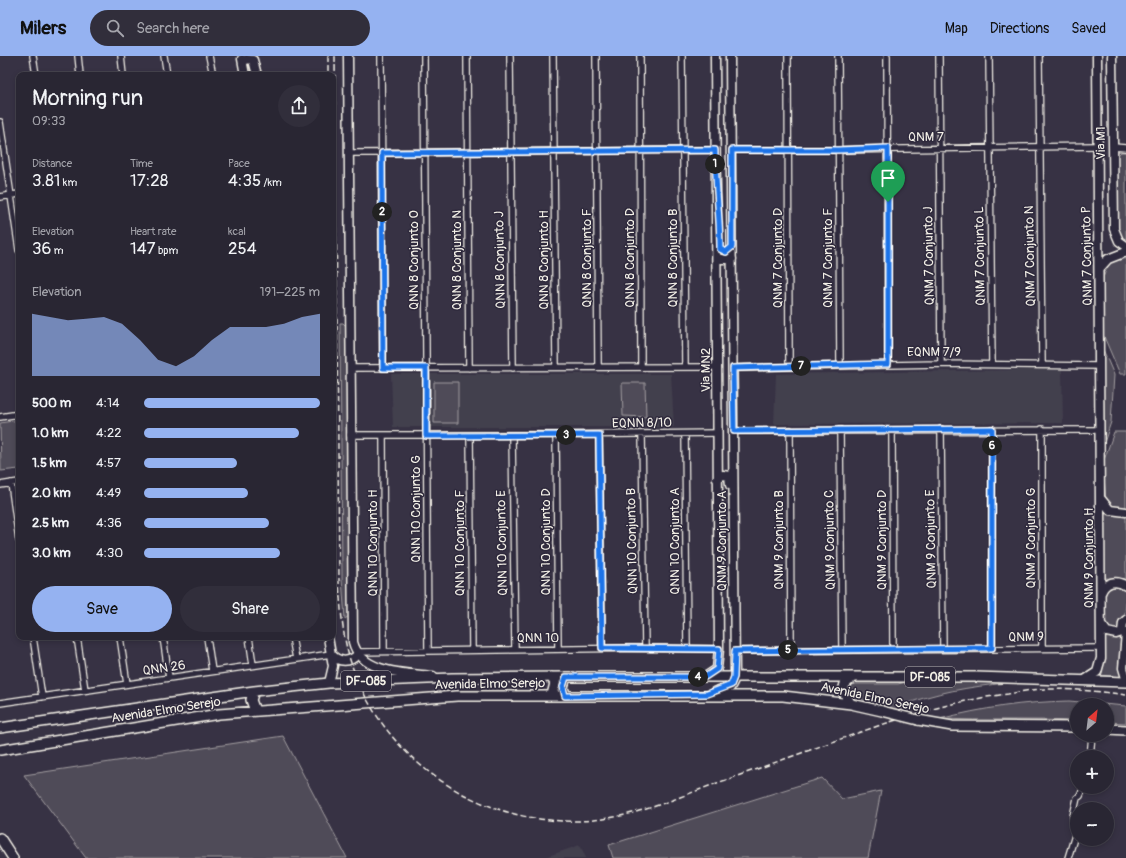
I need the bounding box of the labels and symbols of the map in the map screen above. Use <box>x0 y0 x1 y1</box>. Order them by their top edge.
street label: Via M1 <box>1093 126 1109 160</box>
street label: QNM 7 <box>908 129 944 145</box>
pin: 1 <box>705 154 725 174</box>
pin <box>871 161 905 202</box>
pin: 2 <box>372 202 392 222</box>
street label: QNM 7 Conjunto N <box>1021 205 1039 307</box>
street label: QNM 7 Conjunto L <box>971 206 989 306</box>
street label: QNM 7 Conjunto P <box>1078 206 1096 306</box>
street label: QNM 7 Conjunto J <box>920 207 938 305</box>
street label: QNN 8 Conjunto F <box>579 208 595 308</box>
street label: QNN 8 Conjunto D <box>622 208 638 308</box>
street label: QNM 7 Conjunto D <box>770 208 786 308</box>
street label: QNM 7 Conjunto F <box>820 208 836 308</box>
street label: QNN 8 Conjunto B <box>665 209 681 307</box>
street label: QNN 8 Conjunto O <box>406 210 422 310</box>
street label: QNN 8 Conjunto N <box>449 210 465 310</box>
street label: QNN 8 Conjunto H <box>536 210 552 310</box>
street label: QNN 8 Conjunto J <box>491 211 509 309</box>
street label: EQNM 7/9 <box>907 344 961 360</box>
street label: Via MN2 <box>698 348 714 392</box>
pin: 7 <box>791 356 811 376</box>
street label: EQNN 8/10 <box>612 414 672 432</box>
pin: 3 <box>556 425 576 445</box>
pin: 6 <box>982 436 1002 456</box>
street label: QNN 10 Conjunto G <box>408 455 424 563</box>
street label: QNN 10 Conjunto A <box>667 487 683 595</box>
street label: QNN 10 Conjunto D <box>538 488 554 596</box>
street label: QNN 10 Conjunto B <box>623 488 641 594</box>
street label: QNM 9 Conjunto G <box>1023 488 1039 588</box>
street label: QNN 10 Conjunto H <box>365 489 381 597</box>
street label: QNN 10 Conjunto F <box>452 489 468 596</box>
street label: QNM 9 Conjunto E <box>922 489 940 589</box>
street label: QNN 10 Conjunto E <box>493 490 511 596</box>
street label: QNM 9 Conjunto A <box>714 490 730 591</box>
street label: QNM 9 Conjunto B <box>771 490 787 590</box>
street label: QNM 9 Conjunto C <box>821 490 839 590</box>
street label: QNM 9 Conjunto D <box>874 490 890 590</box>
street label: QNM 9 Conjunto H <box>1081 508 1097 608</box>
street label: QNM 9 <box>1008 629 1044 645</box>
street label: QNN 10 <box>517 630 559 646</box>
pin: 5 <box>778 640 798 660</box>
street label: QNN 26 <box>142 657 186 679</box>
pin: 4 <box>688 667 708 687</box>
road number: DF-085 <box>905 667 955 687</box>
road number: DF-085 <box>341 671 391 691</box>
street label: Avenida Elmo Serejo <box>435 675 545 693</box>
street label: Avenida Elmo Serejo <box>819 679 931 717</box>
street label: Avenida Elmo Serejo <box>110 693 222 727</box>
north arrow <box>1070 698 1114 742</box>

